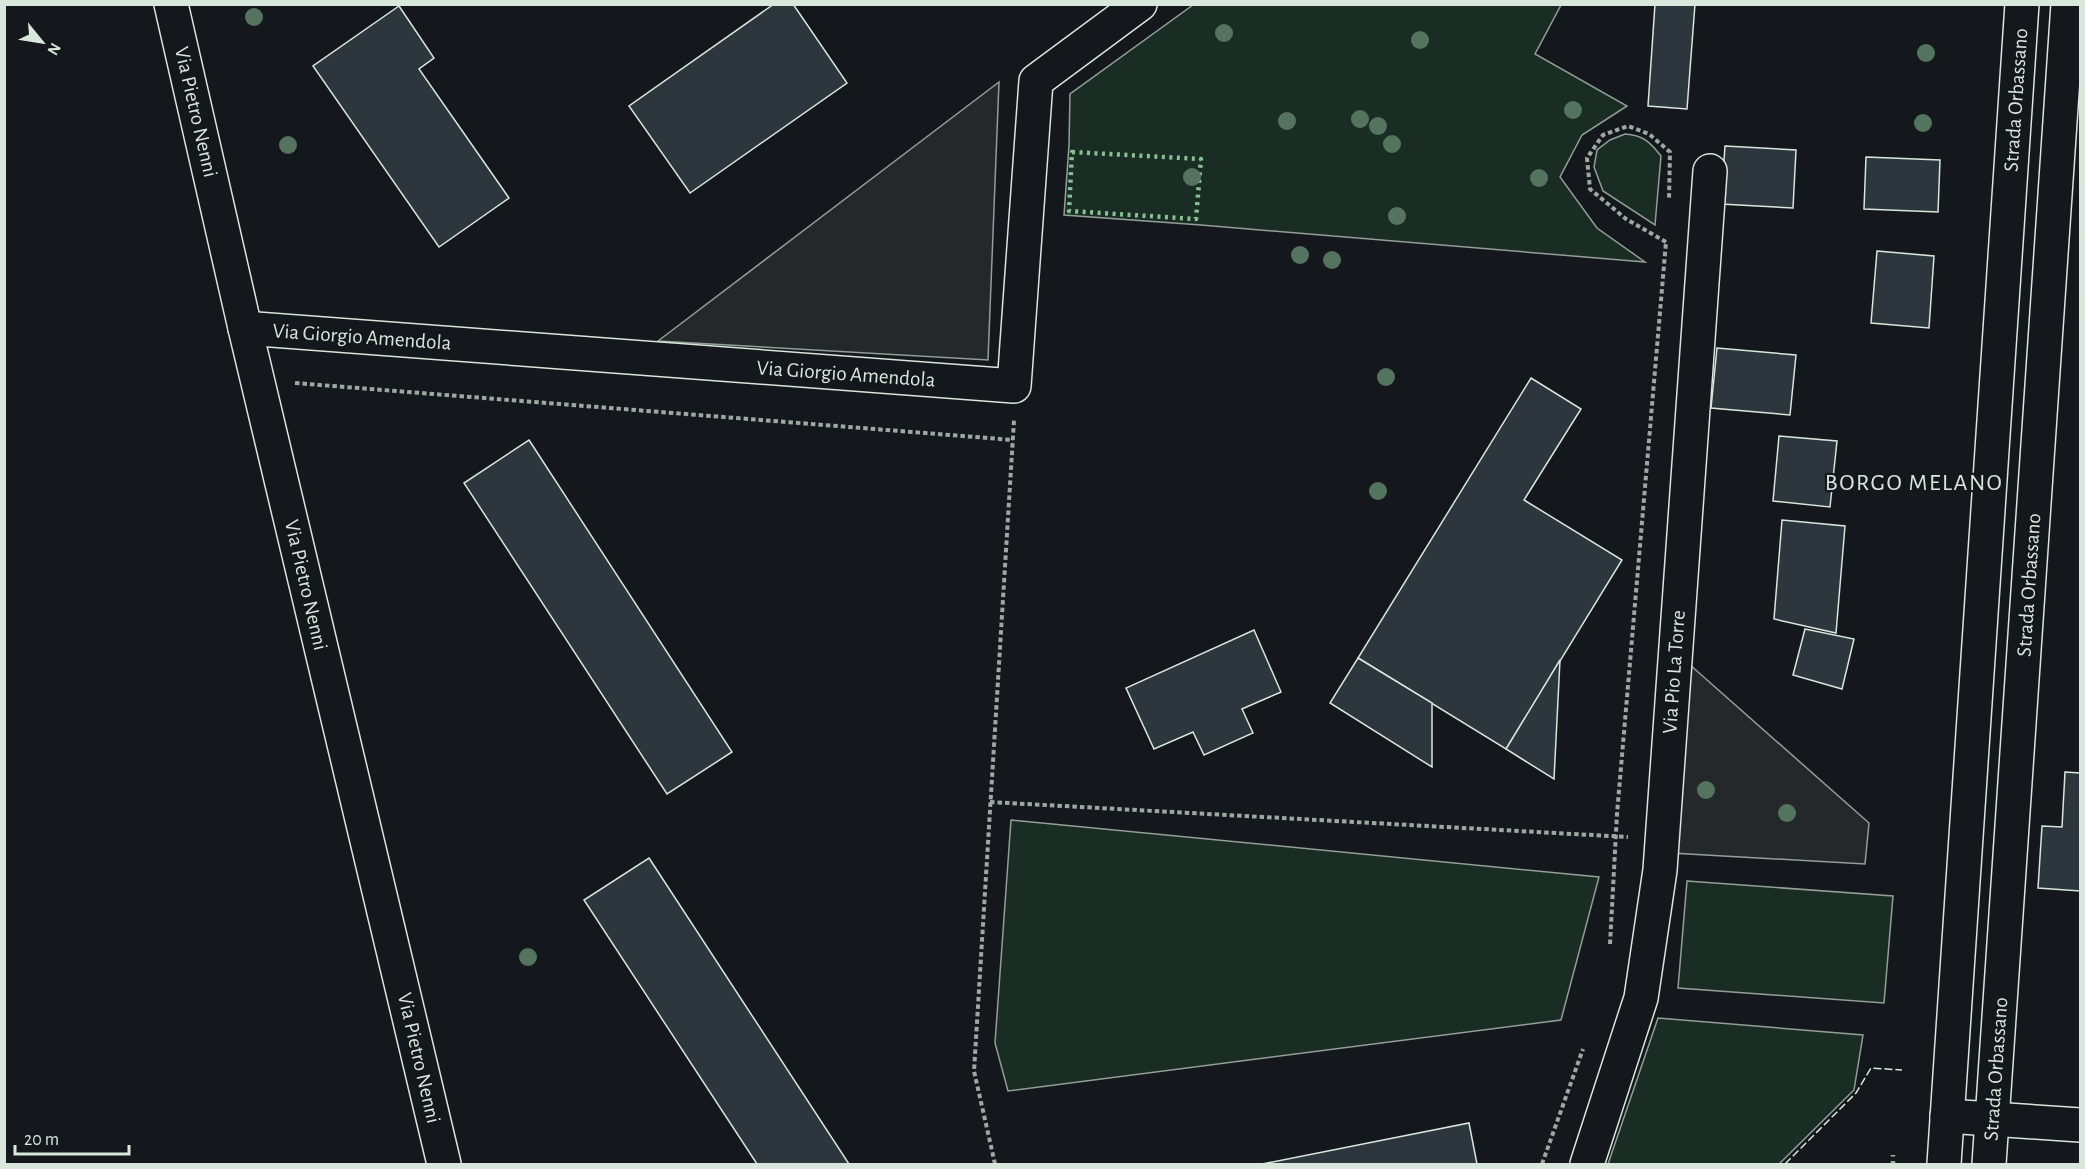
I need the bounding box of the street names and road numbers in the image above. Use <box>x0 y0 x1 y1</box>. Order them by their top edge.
street label: Strada Orbassano <box>2001 28 2031 172</box>
street label: Via Pietro Nenni <box>171 45 221 179</box>
street label: Via Giorgio Amendola <box>272 320 452 354</box>
street label: Via Giorgio Amendola <box>756 357 936 391</box>
street label: Strada Orbassano <box>2014 513 2044 657</box>
street label: Via Pietro Nenni <box>281 518 331 652</box>
street label: Via Pio La Torre <box>1659 609 1689 735</box>
street label: Via Pietro Nenni <box>394 991 444 1125</box>
street label: Strada Orbassano <box>1981 997 2011 1141</box>

